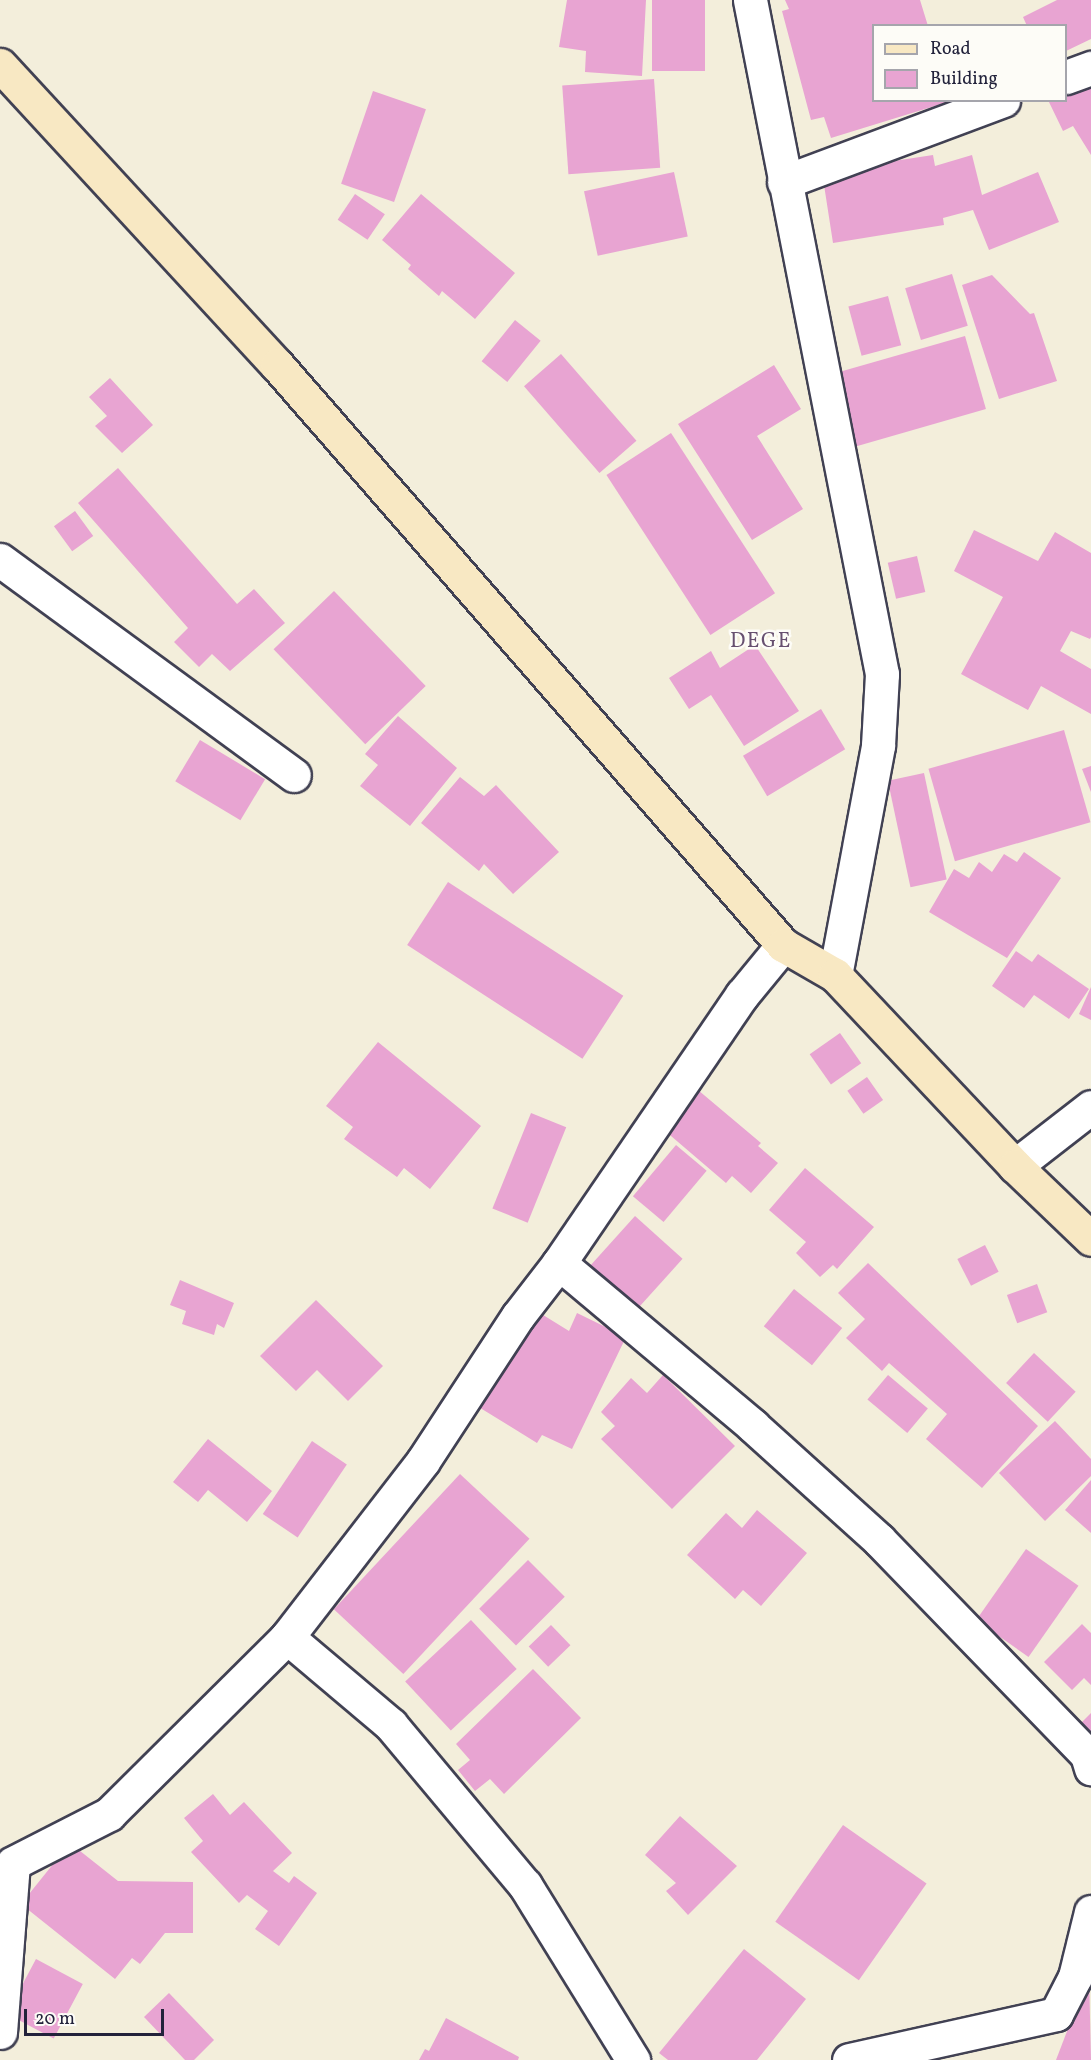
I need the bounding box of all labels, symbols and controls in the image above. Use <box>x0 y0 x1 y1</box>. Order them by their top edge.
legend <box>872 24 1067 102</box>
text: Road <box>930 37 971 62</box>
text: Building <box>930 67 998 92</box>
district label: DEGE <box>730 629 792 655</box>
scale bar <box>27 1997 166 2035</box>
text: 20 m <box>35 2007 75 2032</box>

